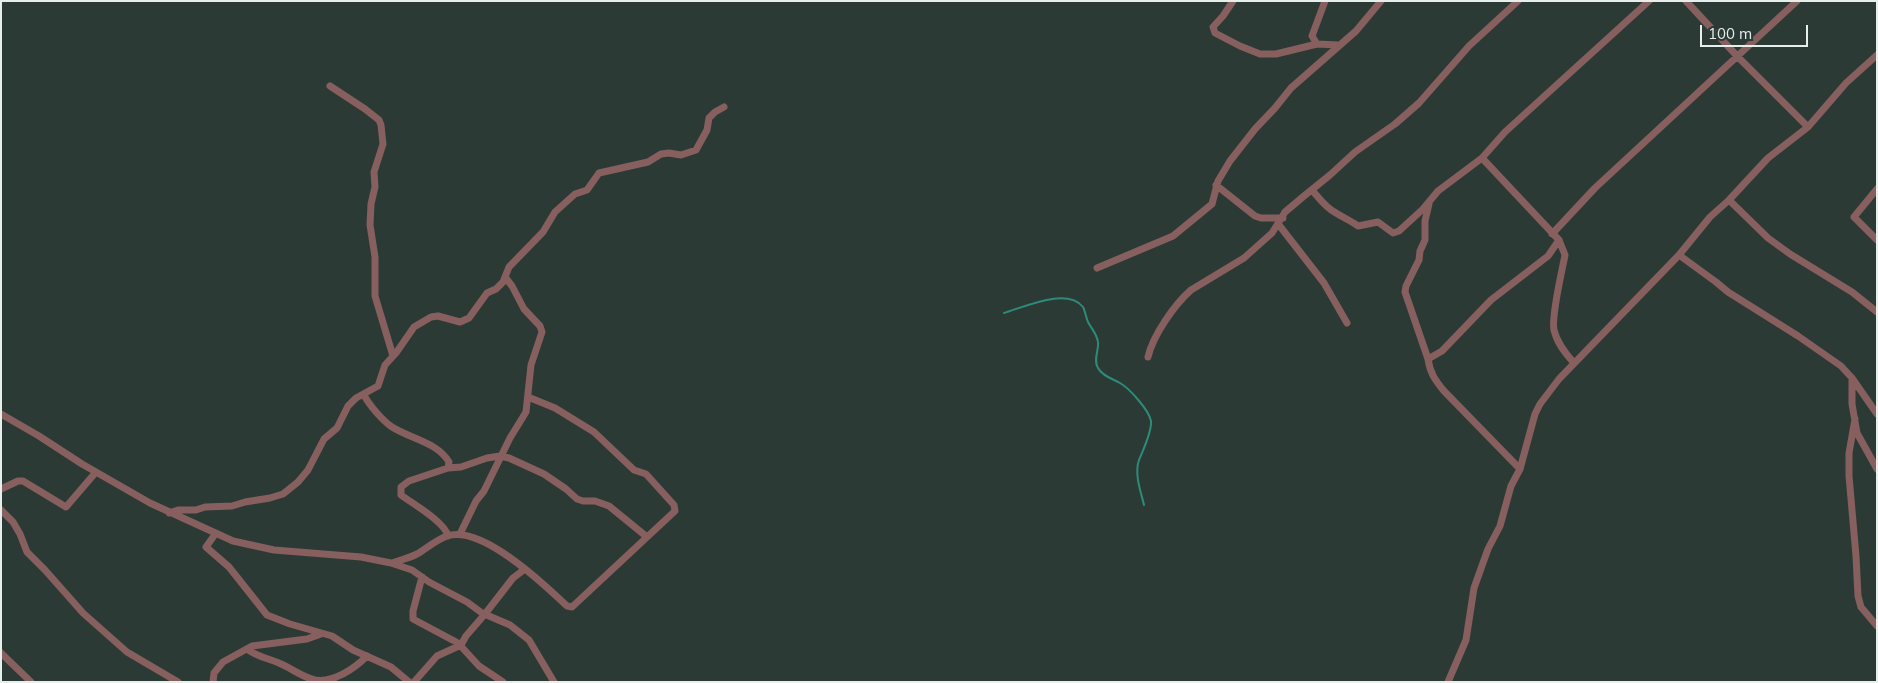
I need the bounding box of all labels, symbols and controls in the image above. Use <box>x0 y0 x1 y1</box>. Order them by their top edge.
scale bar <box>1703 15 1810 47</box>
text: 100 m <box>1708 24 1752 43</box>

